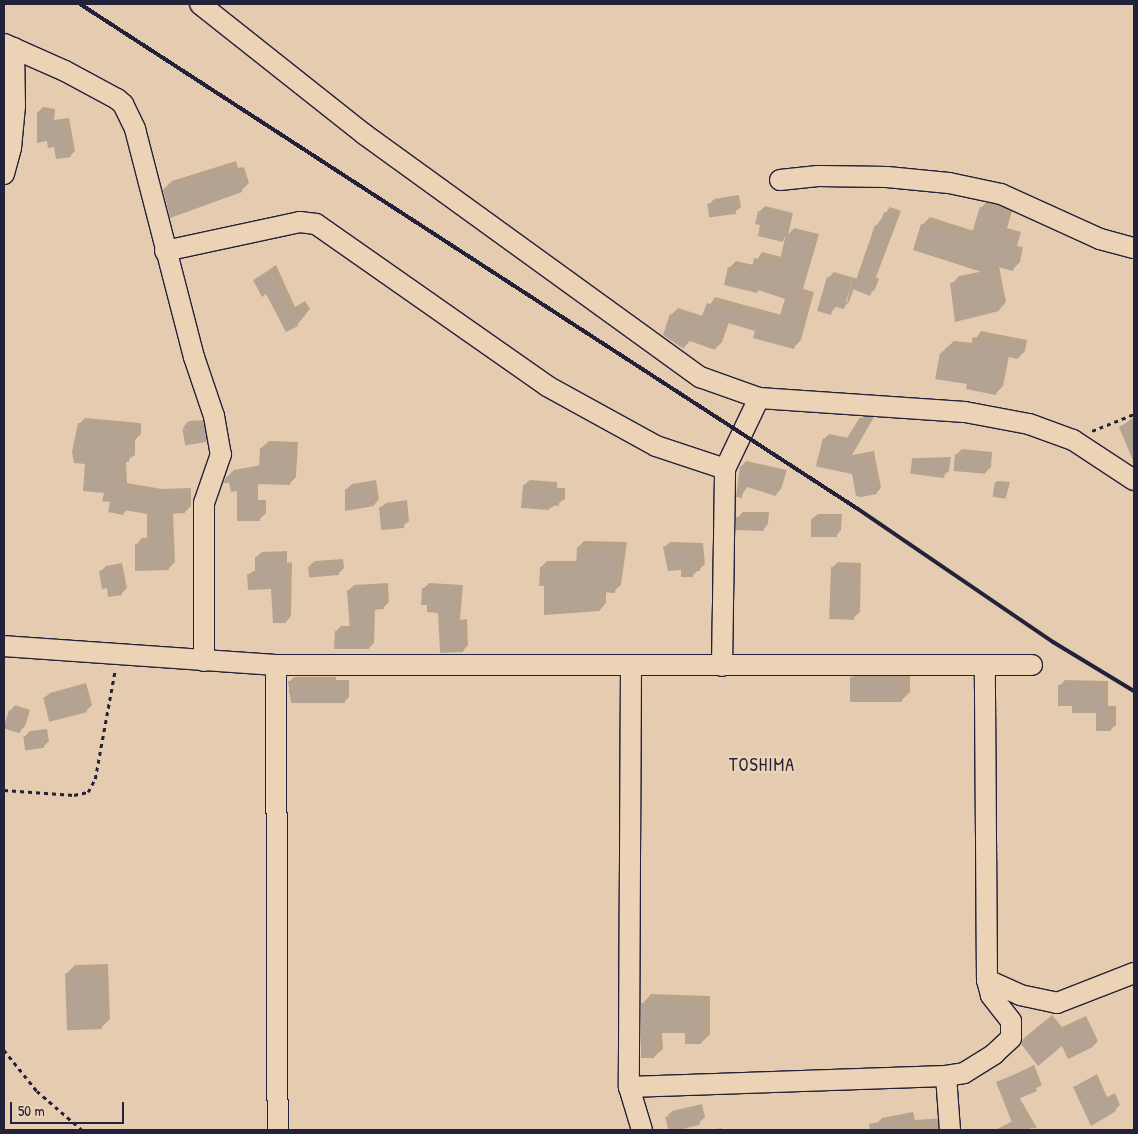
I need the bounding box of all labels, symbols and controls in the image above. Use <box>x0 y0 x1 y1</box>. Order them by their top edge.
district label: TOSHIMA <box>728 754 796 776</box>
scale bar <box>12 1092 126 1124</box>
text: 50 m <box>18 1100 45 1121</box>

